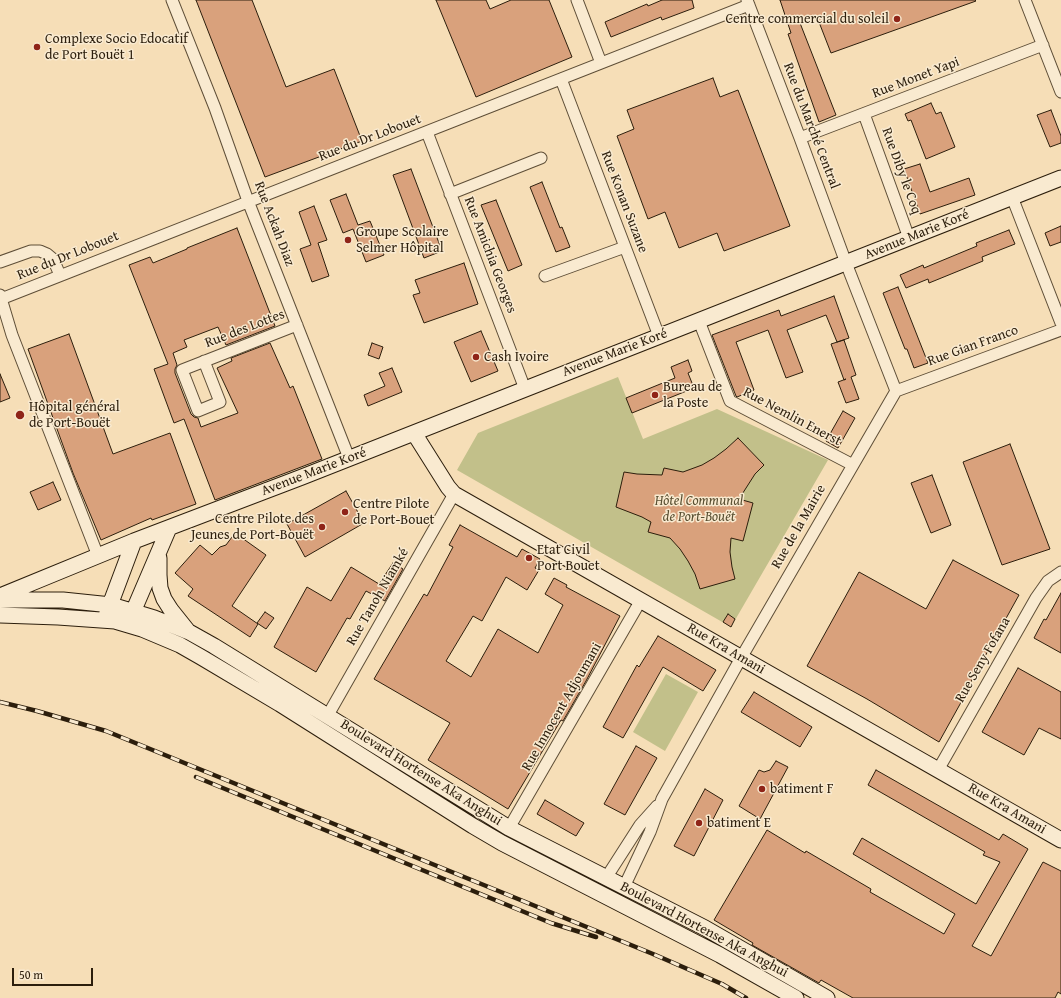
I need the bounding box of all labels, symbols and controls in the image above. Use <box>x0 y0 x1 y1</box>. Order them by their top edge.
place label: Centre commercial du soleil <box>725 11 889 27</box>
marker: Centre commercial du soleil <box>892 14 902 24</box>
place label: Complexe Socio Edocatif de Port Bouët 1 <box>45 31 188 64</box>
marker: Complexe Socio Edocatif de Port Bouët 1 <box>32 42 42 52</box>
street label: Rue Monet Yapi <box>870 54 962 102</box>
street label: Rue du Marché Central <box>779 61 843 191</box>
street label: Rue du Dr Lobouet <box>316 111 424 165</box>
street label: Rue Diby le Coq <box>878 125 924 217</box>
street label: Rue Konan Suzane <box>597 149 651 255</box>
street label: Rue Ackah Diaz <box>250 179 298 269</box>
street label: Rue Amichia Georges <box>460 194 520 316</box>
street label: Avenue Marie Koré <box>862 206 972 264</box>
place label: Groupe Scolaire Selmer Hôpital <box>356 224 449 256</box>
street label: Rue du Dr Lobouet <box>15 228 121 284</box>
marker: Groupe Scolaire Selmer Hôpital <box>343 235 353 245</box>
street label: Rue des Lottes <box>203 306 287 352</box>
street label: Rue Gian Franco <box>925 322 1021 370</box>
street label: Avenue Marie Koré <box>560 325 670 381</box>
place label: Cash Ivoire <box>484 349 549 365</box>
marker: Cash Ivoire <box>471 352 481 362</box>
place label: Bureau de la Poste <box>663 379 722 412</box>
street label: Rue Nemlin Enerst <box>740 384 844 450</box>
marker: Bureau de la Poste <box>650 390 660 400</box>
place label: Hôpital général de Port-Bouët <box>29 399 120 432</box>
marker: Hôpital général de Port-Bouët <box>14 409 26 421</box>
street label: Avenue Marie Koré <box>259 444 369 500</box>
street label: Rue de la Mairie <box>768 482 830 572</box>
park label: Hôtel Communal de Port-Bouët <box>655 493 743 526</box>
place label: Centre Pilote de Port-Bouet <box>353 496 434 528</box>
marker: Centre Pilote de Port-Bouet <box>340 507 350 517</box>
place label: Centre Pilote des Jeunes de Port-Bouët <box>191 511 314 544</box>
marker: Centre Pilote des Jeunes de Port-Bouët <box>317 522 327 532</box>
place label: Etat Civil Port Bouet <box>537 542 600 574</box>
street label: Rue Tanoh Niamké <box>343 545 413 649</box>
marker: Etat Civil Port Bouet <box>524 553 534 563</box>
street label: Rue Seny Fofana <box>952 614 1014 706</box>
street label: Rue Kra Amani <box>684 620 768 678</box>
street label: Rue Innocent Adjoumani <box>518 640 606 774</box>
street label: Boulevard Hortense Aka Anghui <box>337 716 505 830</box>
street label: Rue Kra Amani <box>965 780 1049 838</box>
place label: batiment F <box>770 781 833 797</box>
marker: batiment F <box>757 784 767 794</box>
place label: batiment E <box>707 815 771 831</box>
marker: batiment E <box>694 818 704 828</box>
street label: Boulevard Hortense Aka Anghui <box>617 879 791 981</box>
scale bar <box>14 960 95 986</box>
text: 50 m <box>19 966 43 983</box>

